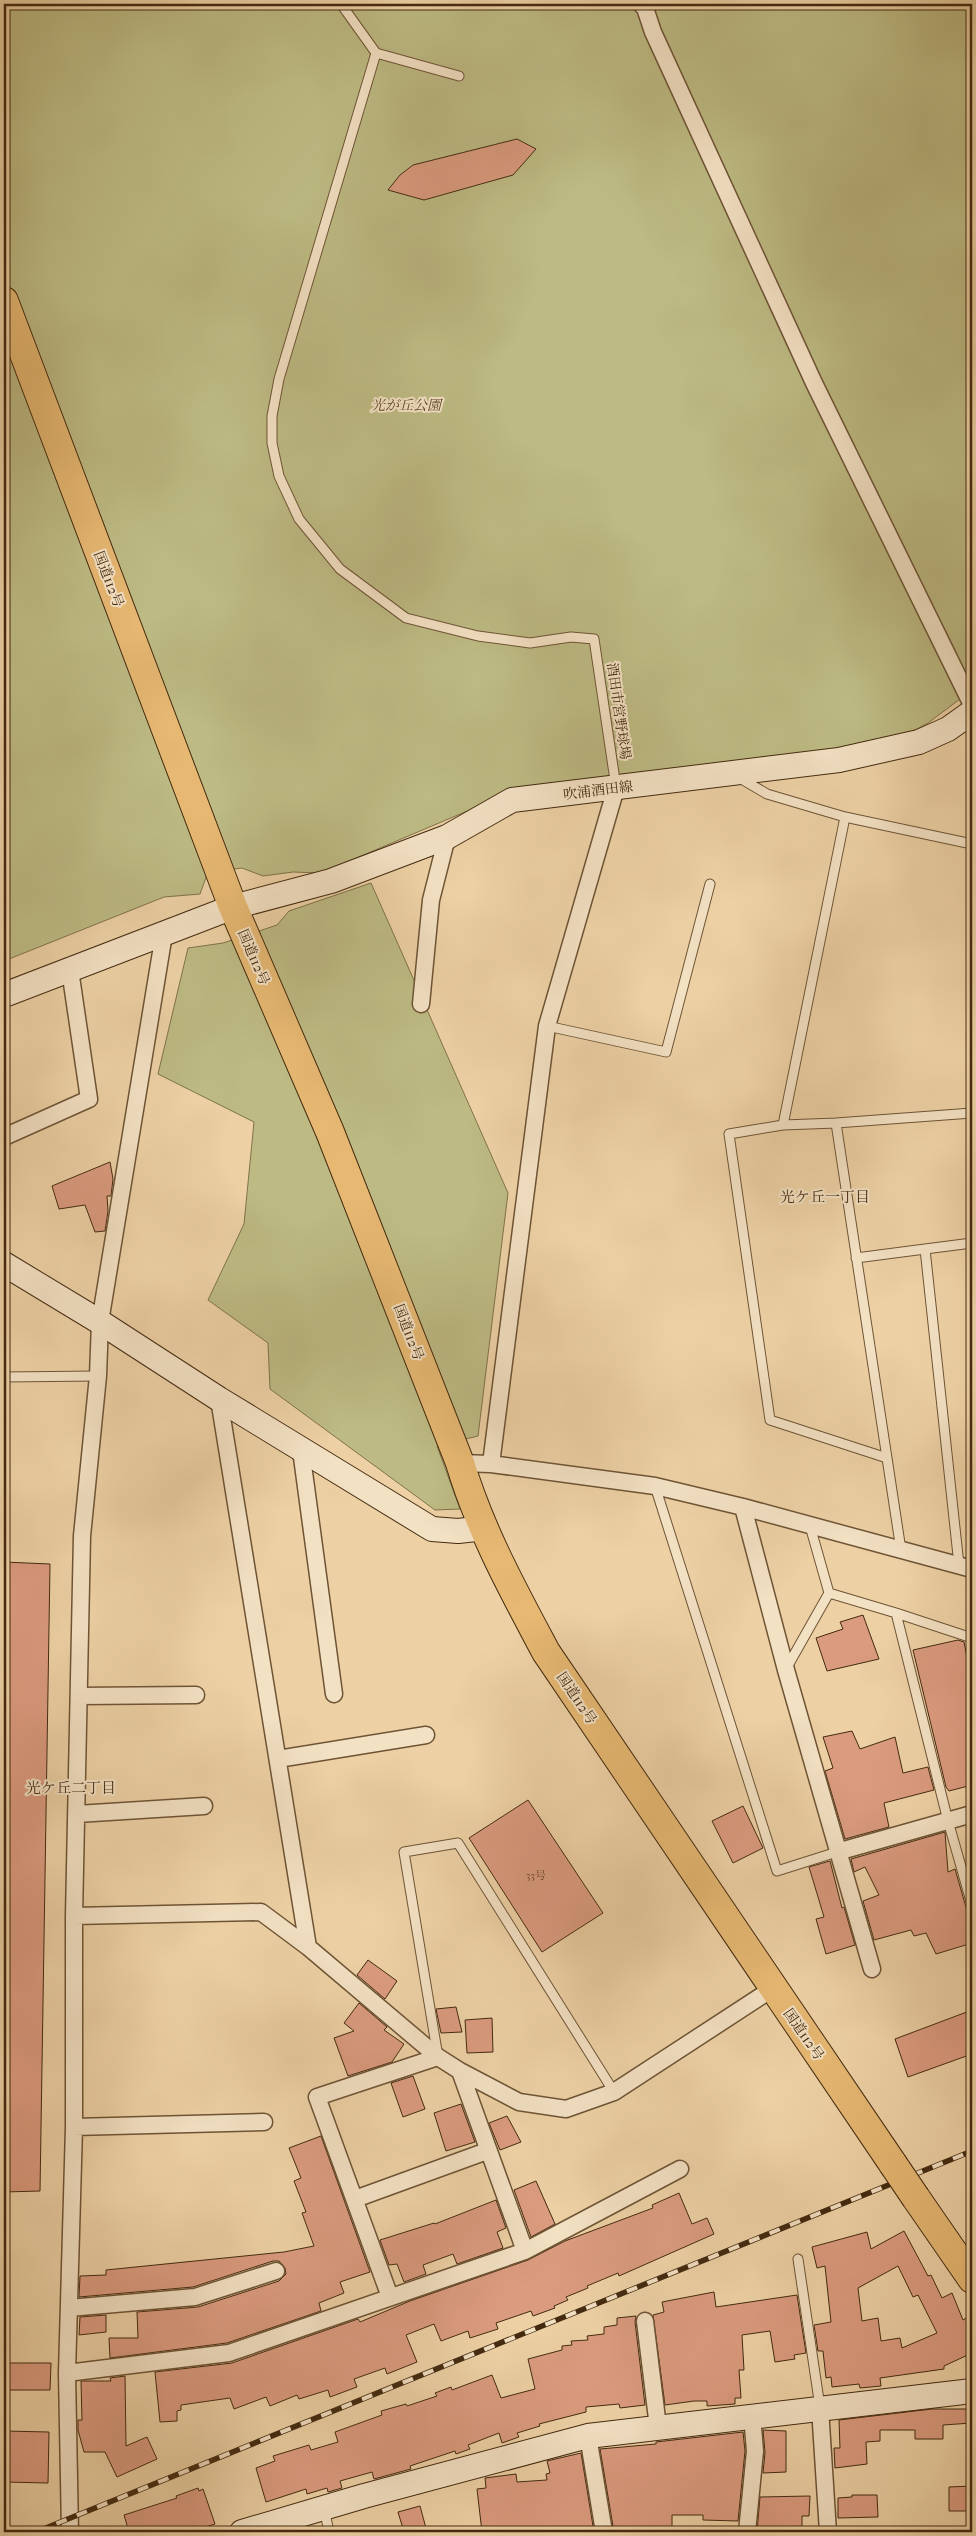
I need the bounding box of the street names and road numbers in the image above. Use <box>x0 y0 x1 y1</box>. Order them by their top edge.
street label: 国道112号 <box>90 548 127 610</box>
street label: 酒田市営野球場 <box>603 661 634 761</box>
street label: 吹浦酒田線 <box>562 778 634 803</box>
street label: 国道112号 <box>234 927 273 988</box>
street label: 国道112号 <box>390 1301 427 1363</box>
street label: 国道112号 <box>553 1669 600 1728</box>
street label: 国道112号 <box>780 2005 828 2063</box>

